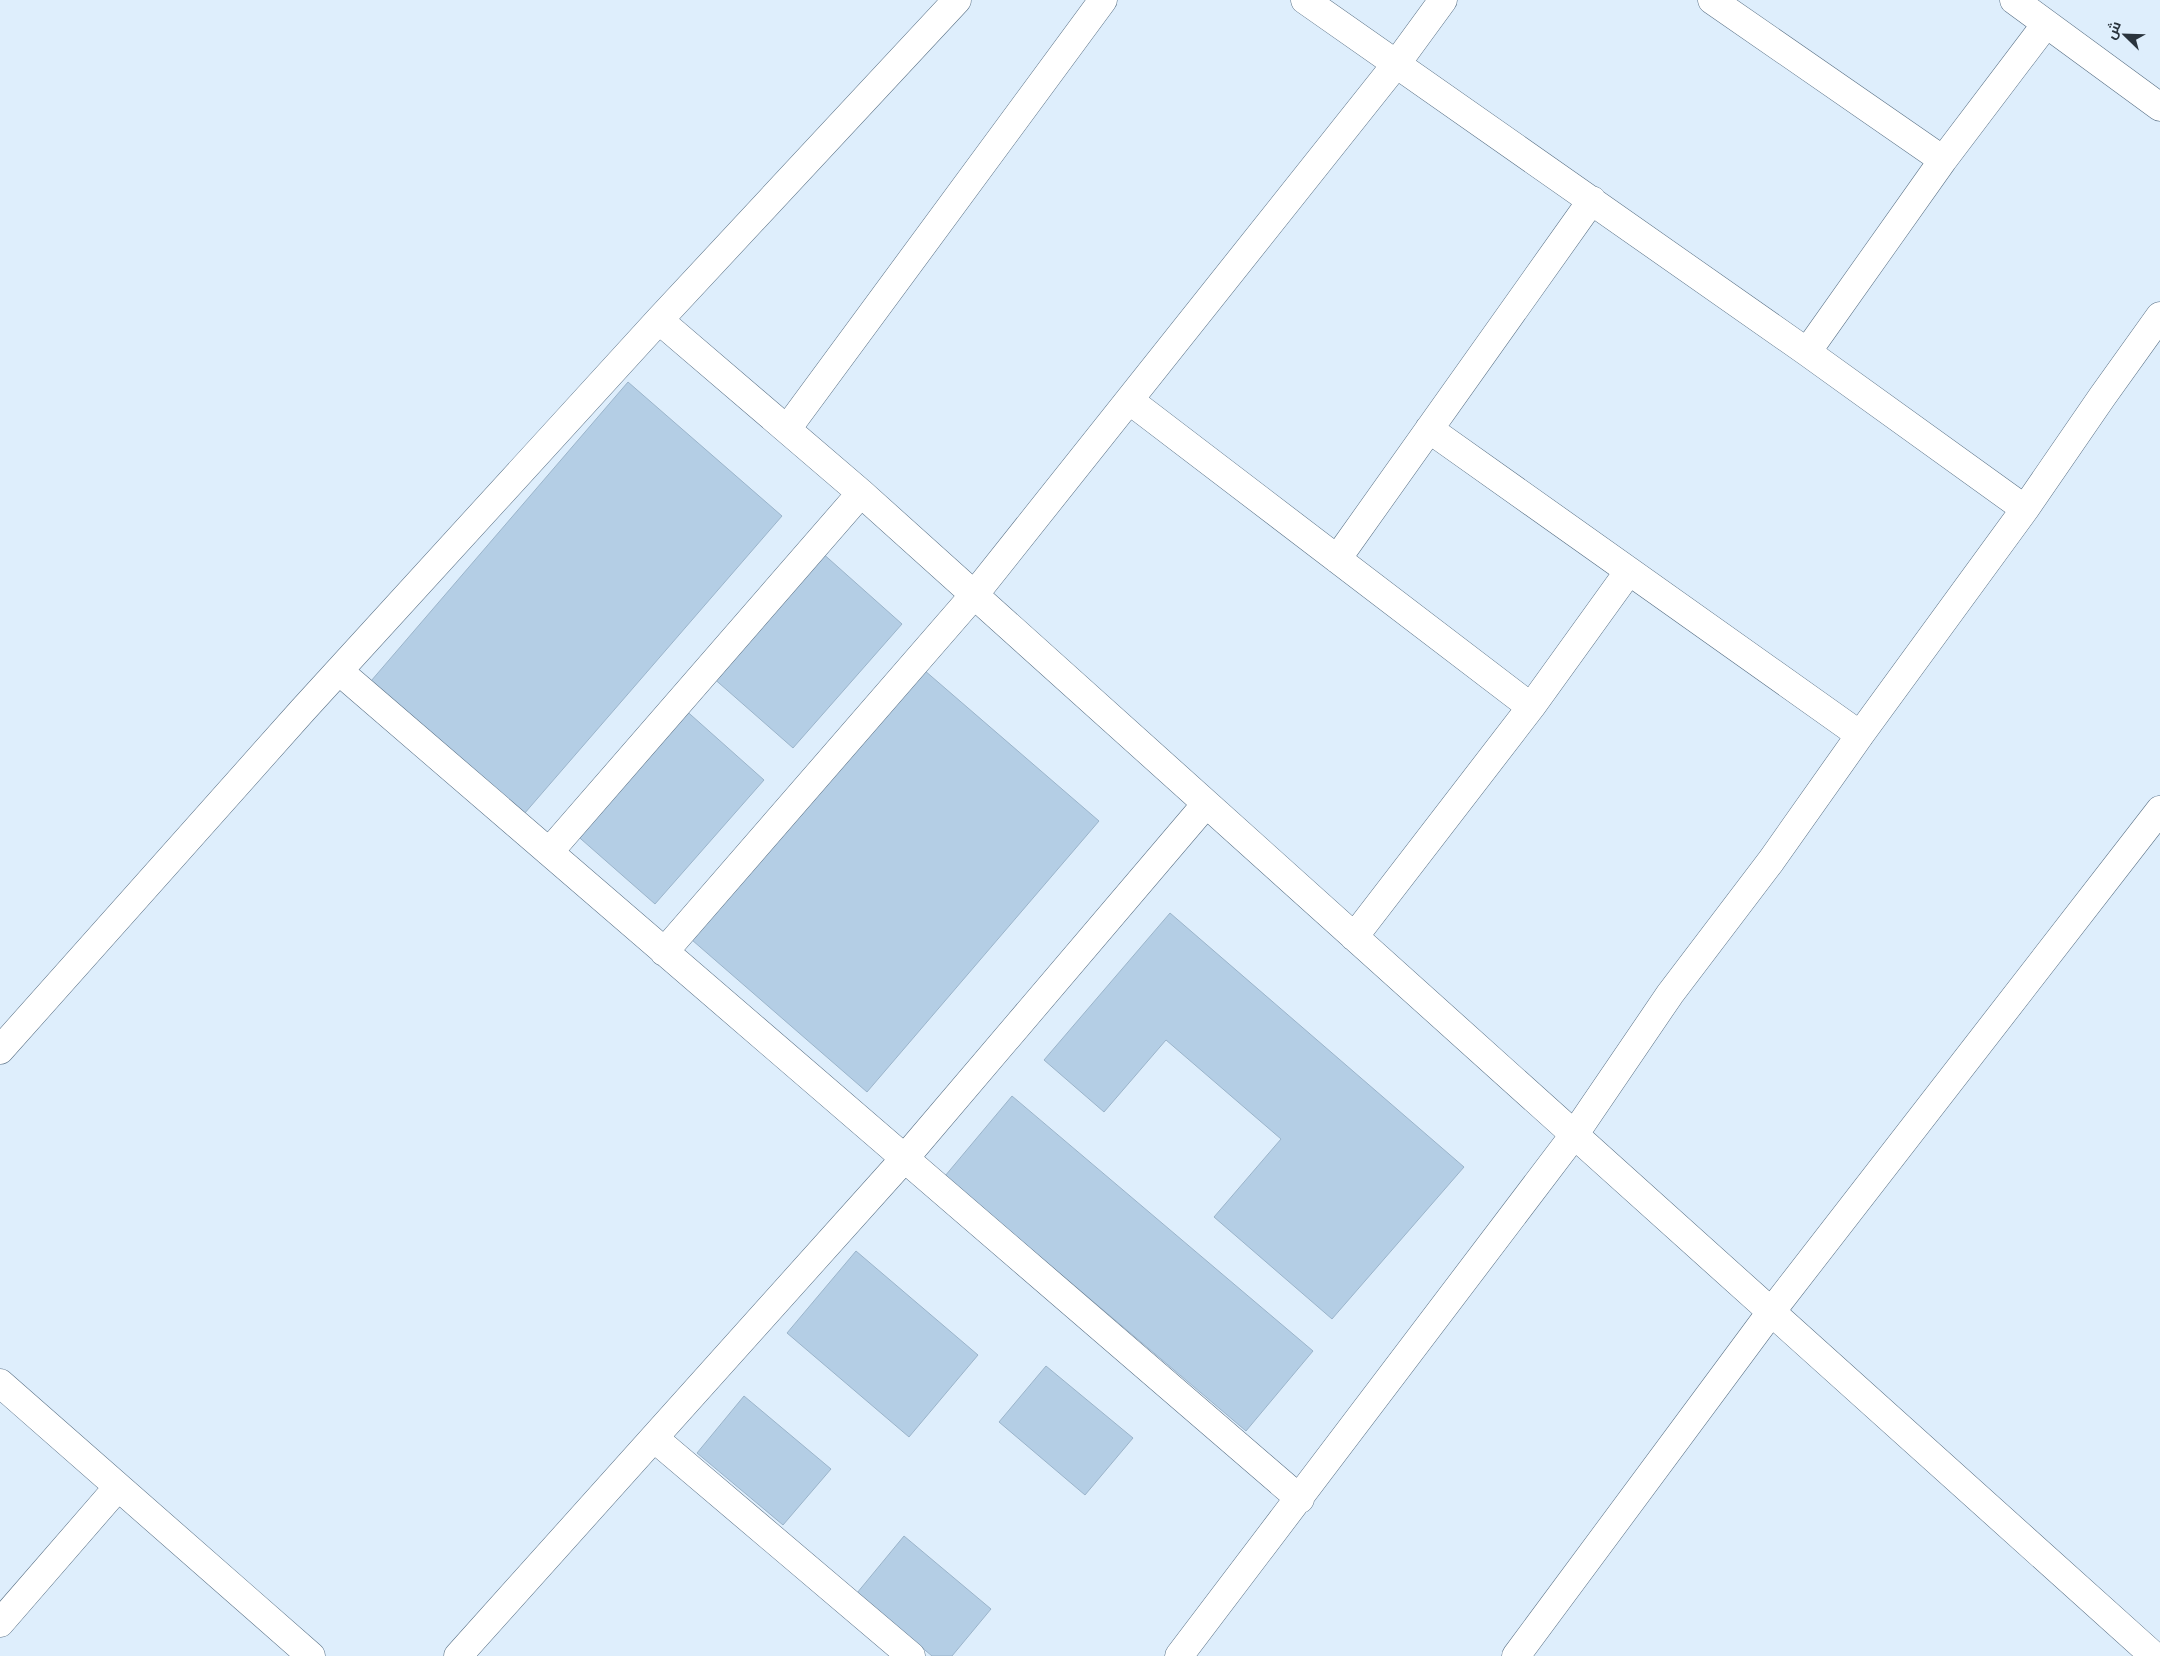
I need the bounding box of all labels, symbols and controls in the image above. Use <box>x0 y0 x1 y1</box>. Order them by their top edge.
north arrow <box>2100 10 2150 60</box>
text: ش <box>2100 18 2125 42</box>

